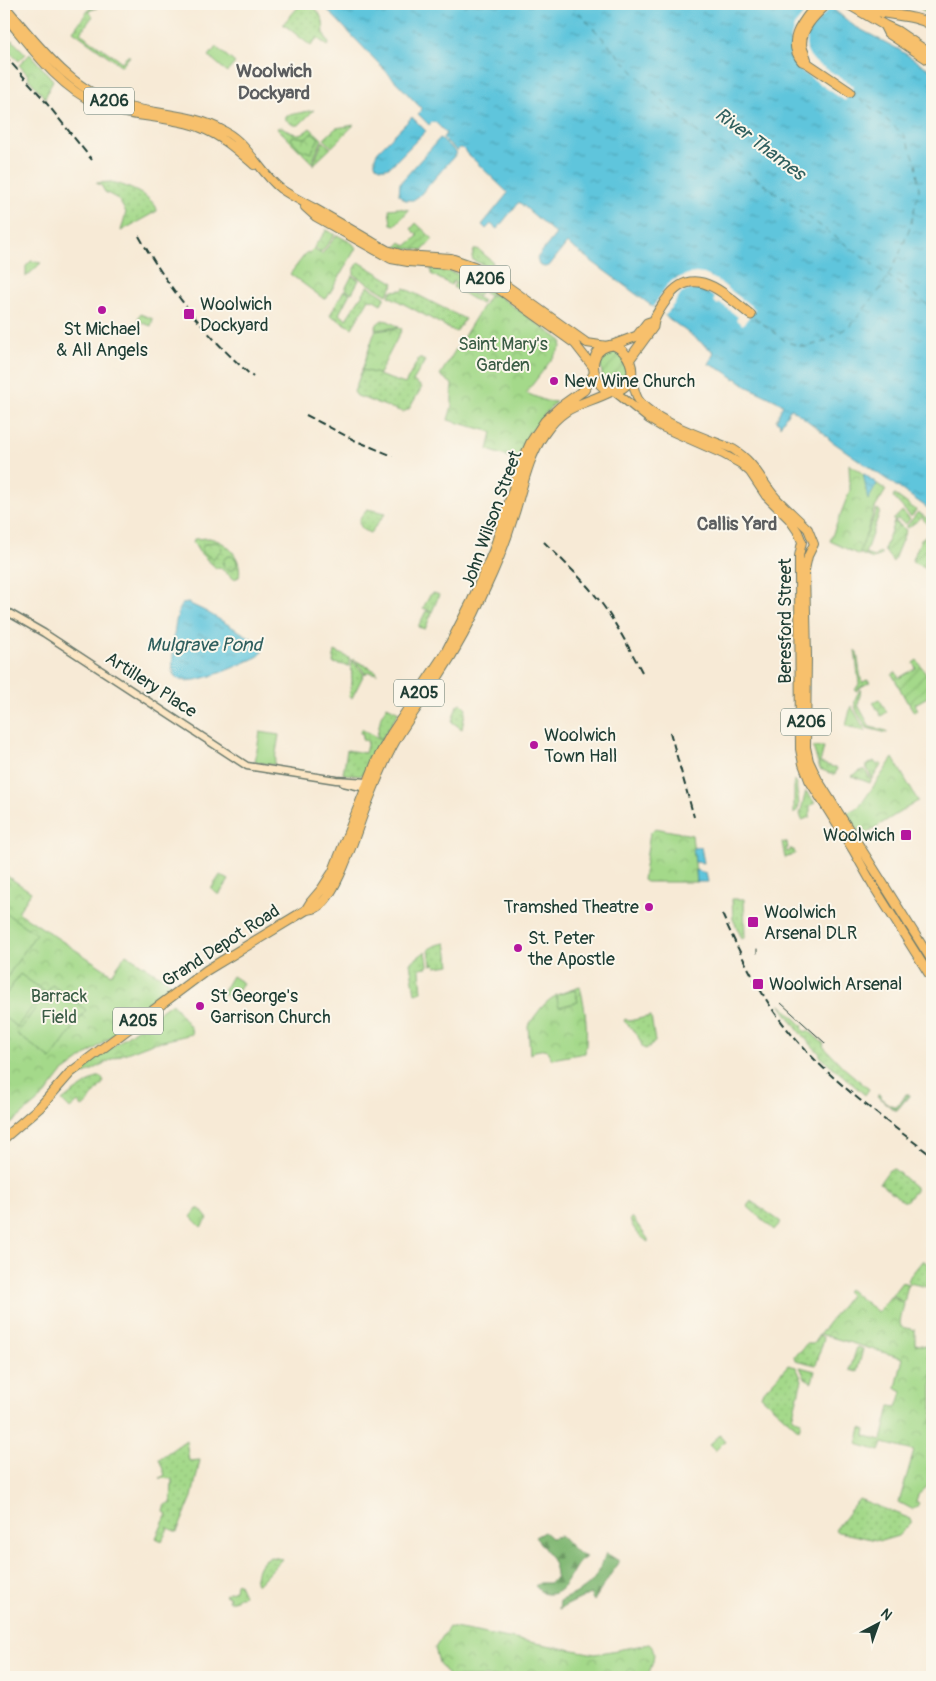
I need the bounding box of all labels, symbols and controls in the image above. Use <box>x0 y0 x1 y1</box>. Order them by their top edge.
district label: Woolwich Dockyard <box>236 59 312 105</box>
road number: A206 <box>84 88 134 114</box>
water label: River Thames <box>710 102 812 187</box>
road number: A206 <box>460 266 510 292</box>
place label: Woolwich Dockyard <box>200 293 272 337</box>
marker: St Michael & All Angels <box>96 304 108 316</box>
marker: Woolwich Dockyard <box>182 307 196 321</box>
place label: St Michael & All Angels <box>56 318 148 362</box>
park label: Saint Mary's Garden <box>458 333 548 377</box>
place label: New Wine Church <box>564 370 695 393</box>
marker: New Wine Church <box>548 375 560 387</box>
street label: John Wilson Street <box>457 447 528 591</box>
district label: Callis Yard <box>697 512 777 536</box>
street label: Beresford Street <box>774 557 797 684</box>
water label: Mulgrave Pond <box>146 633 264 657</box>
street label: Artillery Place <box>101 647 201 723</box>
road number: A205 <box>394 680 444 706</box>
road number: A206 <box>781 709 831 736</box>
place label: Woolwich Town Hall <box>544 724 617 768</box>
marker: Woolwich Town Hall <box>528 739 540 751</box>
place label: Woolwich <box>823 824 895 847</box>
marker: Woolwich <box>899 828 913 842</box>
place label: Tramshed Theatre <box>504 896 639 919</box>
street label: Grand Depot Road <box>158 899 284 993</box>
marker: Tramshed Theatre <box>643 901 655 913</box>
place label: Woolwich Arsenal DLR <box>764 901 857 945</box>
marker: Woolwich Arsenal DLR <box>746 915 760 929</box>
place label: St. Peter the Apostle <box>527 927 615 971</box>
marker: St. Peter the Apostle <box>512 942 524 954</box>
place label: Woolwich Arsenal <box>769 973 902 996</box>
marker: Woolwich Arsenal <box>751 977 765 991</box>
park label: Barrack Field <box>31 985 88 1029</box>
place label: St George's Garrison Church <box>210 985 331 1029</box>
marker: St George's Garrison Church <box>194 1000 206 1012</box>
road number: A205 <box>113 1008 163 1034</box>
north arrow <box>854 1598 904 1648</box>
text: N <box>877 1605 895 1624</box>

